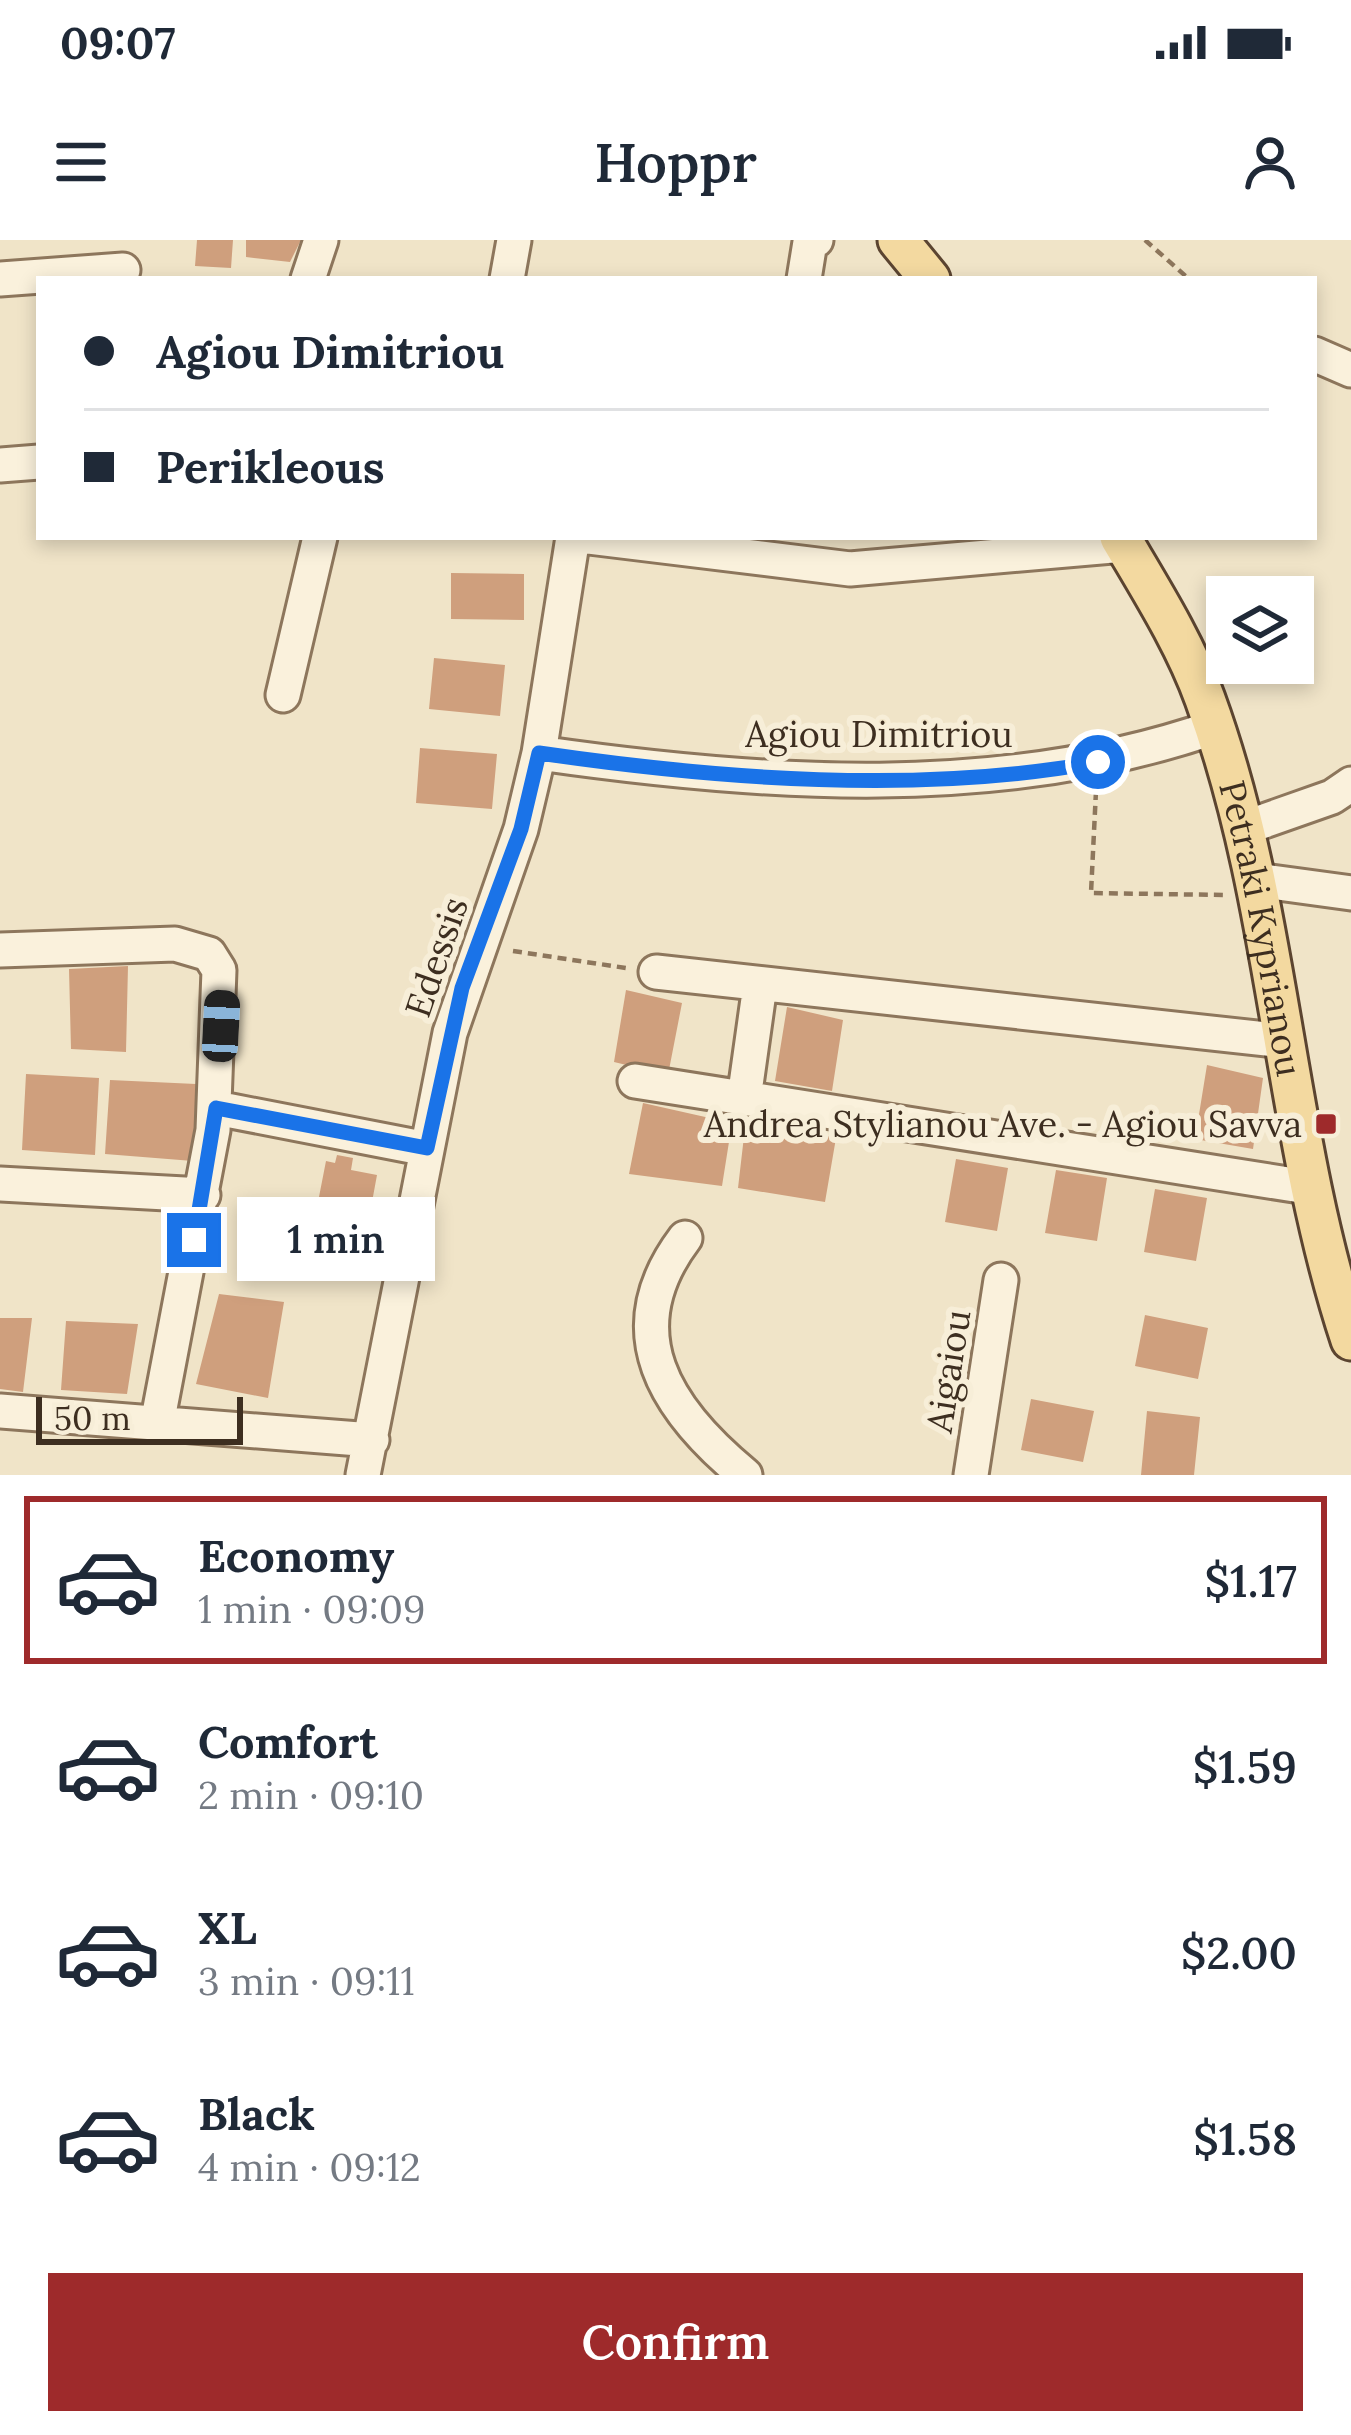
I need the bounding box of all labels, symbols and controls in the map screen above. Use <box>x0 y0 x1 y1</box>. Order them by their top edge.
text: 09:07 <box>60 14 176 71</box>
text: Hoppr <box>594 128 757 197</box>
icon: menu <box>48 129 114 195</box>
icon: person <box>1237 129 1303 195</box>
text: Agiou Dimitriou <box>156 323 504 380</box>
text: Perikleous <box>156 438 385 495</box>
map controls <box>1206 576 1314 684</box>
button: layers <box>1206 576 1314 684</box>
street label: Agiou Dimitriou <box>744 711 1013 757</box>
route start <box>1071 735 1125 789</box>
street label: Petraki Kyprianou <box>1209 775 1313 1080</box>
street label: Edessis <box>394 891 478 1023</box>
car <box>201 989 241 1063</box>
place label: Andrea Stylianou Ave. - Agiou Savva <box>703 1101 1302 1147</box>
marker: Andrea Stylianou Ave. - Agiou Savva <box>1313 1111 1339 1137</box>
callout: 1 min <box>236 1198 434 1282</box>
route end <box>167 1213 221 1267</box>
text: 1 min <box>287 1214 385 1264</box>
street label: Aigaiou <box>915 1306 980 1437</box>
scale bar <box>36 1391 243 1444</box>
text: 50 m <box>54 1397 131 1439</box>
icon: car <box>54 1526 162 1634</box>
text: Economy <box>198 1527 394 1584</box>
text: $1.17 <box>1205 1552 1297 1609</box>
text: 1 min · 09:09 <box>198 1584 426 1634</box>
icon: car <box>54 1712 162 1820</box>
text: Comfort <box>198 1713 378 1770</box>
text: $1.59 <box>1193 1738 1297 1795</box>
text: 2 min · 09:10 <box>198 1770 424 1820</box>
icon: car <box>54 1898 162 2006</box>
text: XL <box>198 1899 257 1956</box>
text: $2.00 <box>1181 1924 1297 1981</box>
text: 3 min · 09:11 <box>198 1956 415 2006</box>
icon: car <box>54 2084 162 2192</box>
text: Black <box>198 2085 315 2142</box>
text: $1.58 <box>1193 2110 1297 2167</box>
text: 4 min · 09:12 <box>198 2142 421 2192</box>
button: Confirm <box>48 2273 1303 2411</box>

